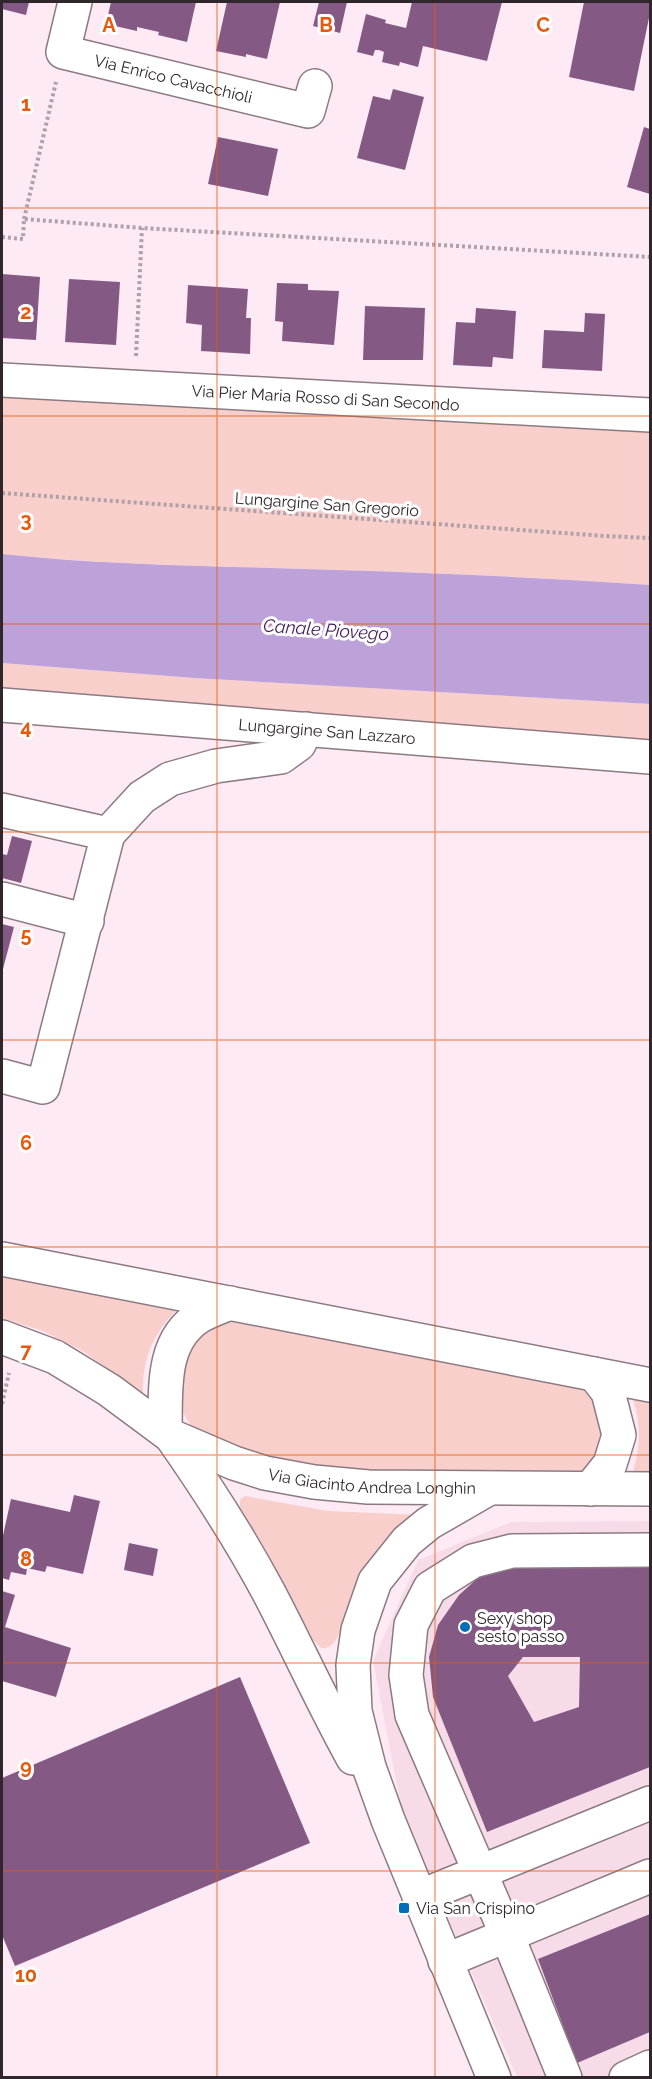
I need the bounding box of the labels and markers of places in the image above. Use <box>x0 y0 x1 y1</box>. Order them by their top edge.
place label: Sexy shop sesto passo <box>477 1609 564 1646</box>
marker: Sexy shop sesto passo <box>458 1620 472 1634</box>
place label: Via San Crispino <box>416 1899 535 1918</box>
marker: Via San Crispino <box>397 1901 411 1915</box>

